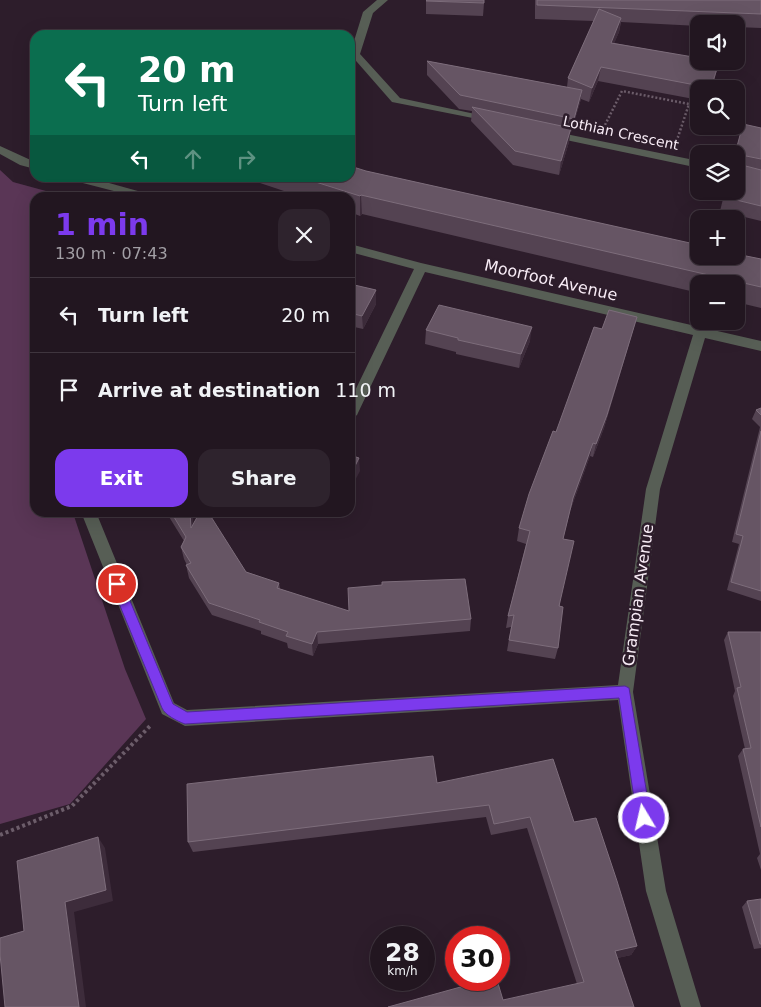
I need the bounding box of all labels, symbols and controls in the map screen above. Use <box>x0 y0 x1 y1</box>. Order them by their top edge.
map controls <box>690 15 745 330</box>
button: sound <box>690 15 745 70</box>
icon: left <box>55 50 120 115</box>
text: 20 m <box>138 50 235 90</box>
button: search <box>690 80 745 135</box>
text: Turn left <box>138 91 227 116</box>
street label: Lothian Crescent <box>562 113 681 153</box>
icon: left <box>126 145 154 173</box>
icon: ahead <box>179 145 207 173</box>
icon: right <box>232 145 260 173</box>
button: layers <box>690 145 745 200</box>
text: 1 min <box>55 207 149 242</box>
button: close <box>278 209 330 261</box>
button: + <box>690 210 745 265</box>
text: 130 m · 07:43 <box>55 244 168 263</box>
street label: Moorfoot Avenue <box>483 255 619 305</box>
button: − <box>690 275 745 330</box>
icon: left <box>55 301 83 329</box>
text: Turn left <box>98 304 189 326</box>
text: 20 m <box>281 304 330 326</box>
icon: arrive <box>55 376 83 404</box>
text: Arrive at destination <box>98 379 320 401</box>
text: 110 m <box>335 379 396 401</box>
button: Exit <box>55 449 188 507</box>
button: Share <box>198 449 330 507</box>
street label: Grampian Avenue <box>619 523 657 667</box>
pin <box>96 563 138 605</box>
icon: arrive <box>103 570 131 598</box>
position arrow <box>617 791 669 843</box>
speed limit sign: 30 <box>445 926 510 991</box>
text: 28 <box>385 938 420 967</box>
text: km/h <box>387 964 418 978</box>

